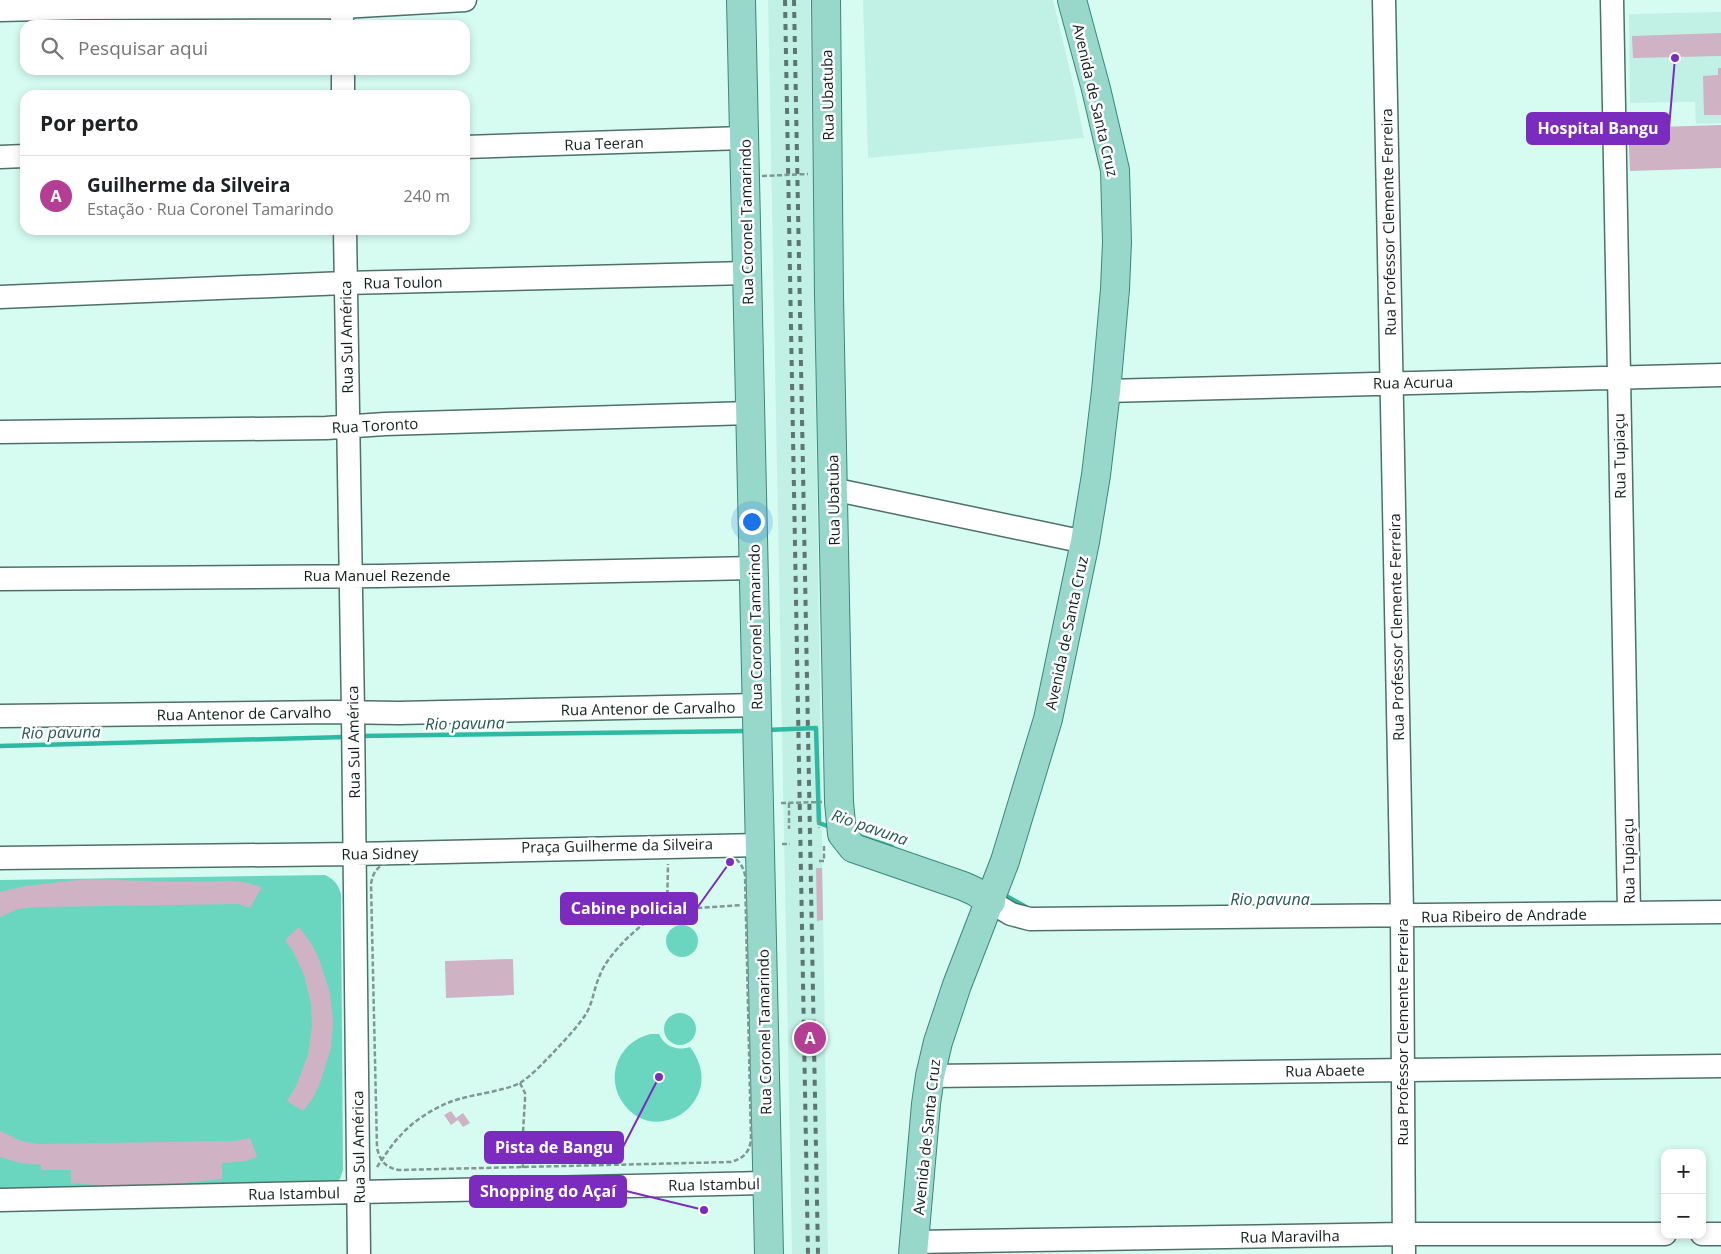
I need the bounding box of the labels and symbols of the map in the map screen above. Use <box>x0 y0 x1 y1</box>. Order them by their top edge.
street label: Avenida de Santa Cruz <box>1069 22 1123 178</box>
street label: Rua Ubatuba <box>816 49 838 141</box>
street label: Rua Professor Clemente Ferreira <box>1376 108 1400 336</box>
callout: Hospital Bangu <box>1527 113 1669 144</box>
text: Hospital Bangu <box>1537 117 1659 139</box>
street label: Rua Teeran <box>564 132 644 154</box>
street label: Rua Coronel Tamarindo <box>735 139 757 305</box>
street label: Rua Toulon <box>363 271 443 293</box>
street label: Rua Sul América <box>335 280 357 394</box>
street label: Rua Acurua <box>1373 371 1453 393</box>
street label: Rua Toronto <box>331 413 419 437</box>
street label: Rua Tupiaçu <box>1608 413 1630 499</box>
street label: Rua Ubatuba <box>822 454 844 546</box>
your location <box>739 509 765 535</box>
street label: Rua Professor Clemente Ferreira <box>1384 513 1408 741</box>
street label: Rua Coronel Tamarindo <box>744 544 766 710</box>
street label: Avenida de Santa Cruz <box>1040 554 1092 712</box>
street label: Rua Manuel Rezende <box>304 565 450 585</box>
street label: Rua Sul América <box>342 685 364 799</box>
street label: Rua Antenor de Carvalho <box>561 696 735 720</box>
street label: Rua Antenor de Carvalho <box>157 701 331 725</box>
water label: Rio pavuna <box>425 711 505 735</box>
water label: Rio pavuna <box>21 720 101 744</box>
water label: Rio pavuna <box>829 804 911 850</box>
street label: Rua Tupiaçu <box>1617 818 1639 904</box>
street label: Praça Guilherme da Silveira <box>521 833 713 857</box>
street label: Rua Sidney <box>341 842 419 864</box>
water label: Rio pavuna <box>1230 888 1310 910</box>
callout: Cabine policial <box>561 893 697 924</box>
text: Cabine policial <box>571 897 687 919</box>
street label: Rua Ribeiro de Andrade <box>1421 904 1587 926</box>
street label: Rua Professor Clemente Ferreira <box>1392 918 1412 1146</box>
street label: Rua Coronel Tamarindo <box>753 949 775 1115</box>
pin: A <box>794 1019 826 1057</box>
street label: Avenida de Santa Cruz <box>908 1058 944 1216</box>
street label: Rua Abaete <box>1285 1059 1365 1081</box>
street label: Rua Sul América <box>347 1090 369 1204</box>
callout: Pista de Bangu <box>485 1132 623 1163</box>
text: Pista de Bangu <box>495 1136 613 1158</box>
street label: Rua Istambul <box>668 1173 760 1195</box>
callout: Shopping do Açaí <box>470 1176 626 1207</box>
text: Shopping do Açaí <box>480 1180 617 1202</box>
street label: Rua Istambul <box>248 1182 340 1204</box>
street label: Rua Maravilha <box>1240 1225 1340 1247</box>

